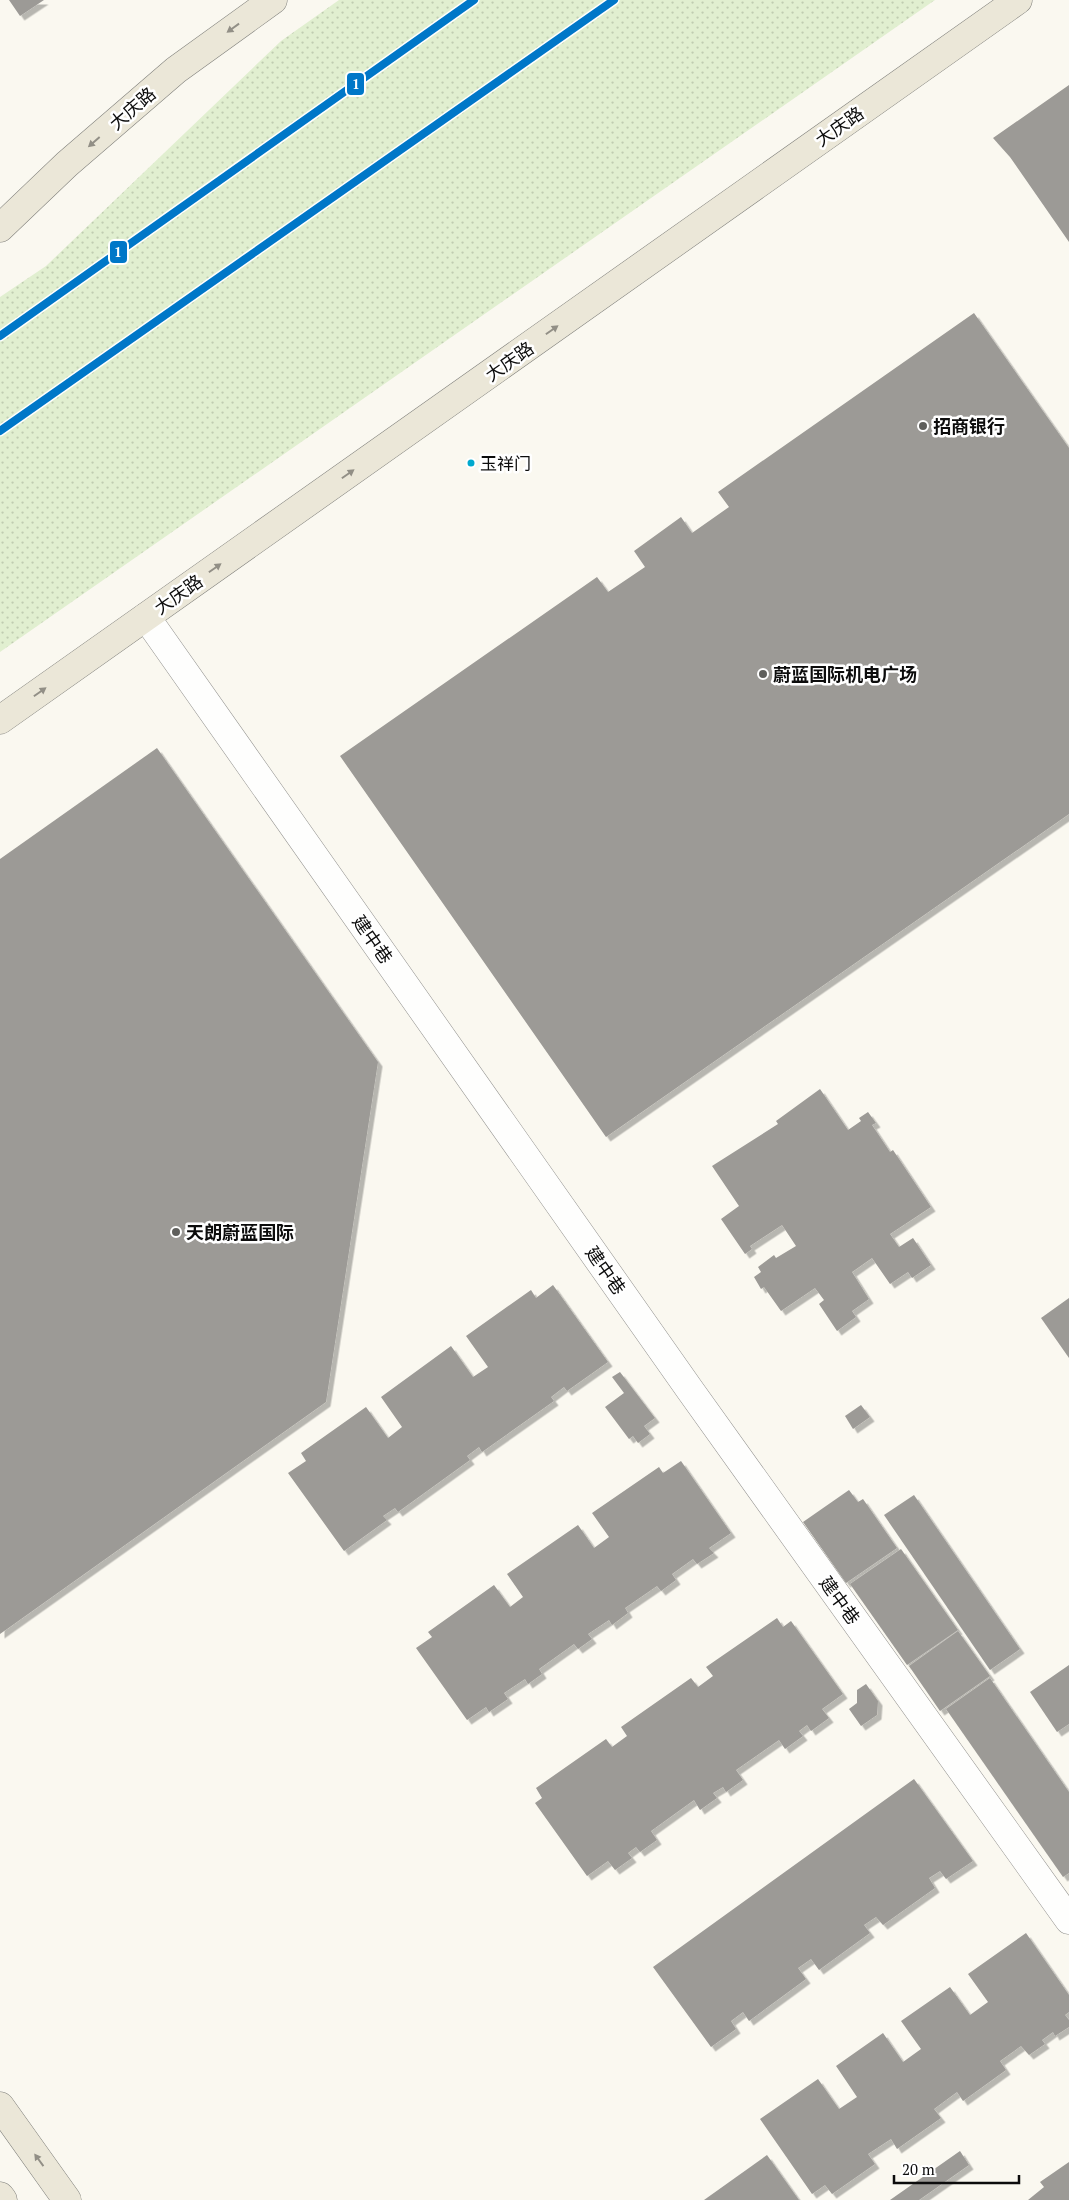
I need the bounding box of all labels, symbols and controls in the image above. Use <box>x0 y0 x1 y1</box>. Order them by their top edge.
one-way arrow <box>227 23 240 34</box>
line badge: 1 <box>346 72 365 96</box>
text: 1 <box>352 74 360 93</box>
street label: 大庆路 <box>104 81 160 135</box>
street label: 大庆路 <box>810 101 868 151</box>
one-way arrow <box>87 136 100 147</box>
line badge: 1 <box>109 240 128 264</box>
text: 1 <box>114 242 122 261</box>
one-way arrow <box>545 325 559 335</box>
street label: 大庆路 <box>480 336 538 386</box>
place label: 招商银行 <box>933 414 1005 438</box>
marker: 招商银行 <box>917 420 929 432</box>
place label: 玉祥门 <box>480 452 531 475</box>
marker: 玉祥门 <box>466 458 476 468</box>
one-way arrow <box>341 469 355 479</box>
one-way arrow <box>209 563 222 573</box>
street label: 大庆路 <box>149 569 207 619</box>
place label: 蔚蓝国际机电广场 <box>773 662 917 686</box>
marker: 蔚蓝国际机电广场 <box>757 668 769 680</box>
one-way arrow <box>33 687 47 697</box>
street label: 建中巷 <box>348 910 398 968</box>
place label: 天朗蔚蓝国际 <box>186 1220 294 1244</box>
marker: 天朗蔚蓝国际 <box>170 1226 182 1238</box>
street label: 建中巷 <box>581 1241 631 1299</box>
street label: 建中巷 <box>814 1571 866 1629</box>
scale bar <box>894 2152 1019 2184</box>
one-way arrow <box>34 2153 44 2167</box>
text: 20 m <box>902 2159 935 2179</box>

